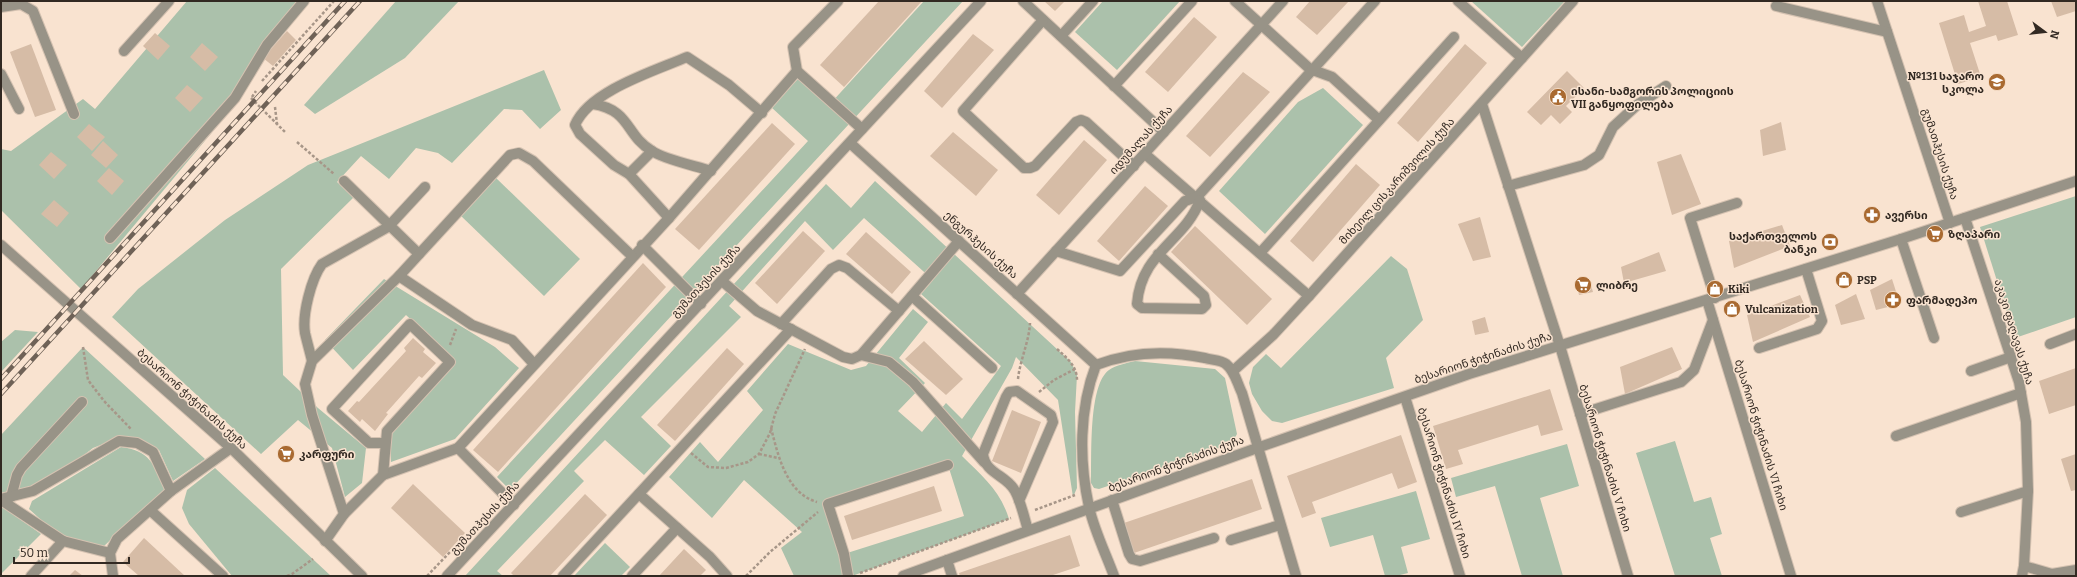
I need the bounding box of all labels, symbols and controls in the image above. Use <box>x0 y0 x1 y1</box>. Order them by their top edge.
north arrow <box>2025 12 2065 52</box>
text: N <box>2047 29 2062 41</box>
place label: №131 საჯარო სკოლა <box>1908 70 1984 96</box>
school or university icon: №131 საჯარო სკოლა <box>1987 72 2007 92</box>
place label: ისანი-სამგორის პოლიციის VII განყოფილება <box>1571 85 1734 111</box>
public building icon: ისანი-სამგორის პოლიციის VII განყოფილება <box>1548 87 1568 107</box>
street label: იდუმალას ქუჩა <box>1107 103 1175 177</box>
street label: გუმათჰესის ქუჩა <box>1919 107 1961 201</box>
street label: მიხეილ ცისკარიშვილის ქუჩა <box>1337 115 1457 247</box>
pharmacy icon: ავერსი <box>1862 205 1882 225</box>
street label: ენგურჰესის ქუჩა <box>941 208 1021 282</box>
place label: ავერსი <box>1885 209 1928 222</box>
supermarket icon: ზღაპარი <box>1925 224 1945 244</box>
place label: ზღაპარი <box>1948 228 2001 241</box>
place label: საქართველოს ბანკი <box>1729 230 1817 256</box>
bank icon: საქართველოს ბანკი <box>1820 232 1840 252</box>
street label: გუმათჰესის ქუჩა <box>669 242 743 320</box>
shop icon: PSP <box>1834 270 1854 290</box>
place label: PSP <box>1857 274 1877 287</box>
supermarket icon: ლიბრე <box>1573 275 1593 295</box>
street label: აკაკი ფაღავას ქუჩა <box>1992 278 2036 386</box>
place label: ლიბრე <box>1596 279 1638 292</box>
shop icon: Kiki <box>1705 279 1725 299</box>
place label: Kiki <box>1728 283 1750 296</box>
pharmacy icon: ფარმადეპო <box>1883 290 1903 310</box>
place label: ფარმადეპო <box>1906 294 1977 307</box>
shop icon: Vulcanization <box>1722 299 1742 319</box>
place label: Vulcanization <box>1745 303 1818 316</box>
street label: ბესარიონ ჭიჭინაძის ქუჩა <box>1413 330 1553 386</box>
street label: ბესარიონ ჭიჭინაძის ქუჩა <box>134 346 250 452</box>
street label: ბესარიონ ჭიჭინაძის VI ჩიხი <box>1732 358 1790 512</box>
street label: ბესარიონ ჭიჭინაძის V ჩიხი <box>1576 383 1634 533</box>
street label: ბესარიონ ჭიჭინაძის IV ჩიხი <box>1415 406 1473 560</box>
street label: ბესარიონ ჭიჭინაძის ქუჩა <box>1106 433 1246 495</box>
supermarket icon: კარფური <box>276 444 296 464</box>
place label: კარფური <box>299 448 355 461</box>
street label: გუმათჰესის ქუჩა <box>448 479 522 557</box>
scale bar <box>14 539 129 565</box>
text: 50 m <box>20 546 49 560</box>

